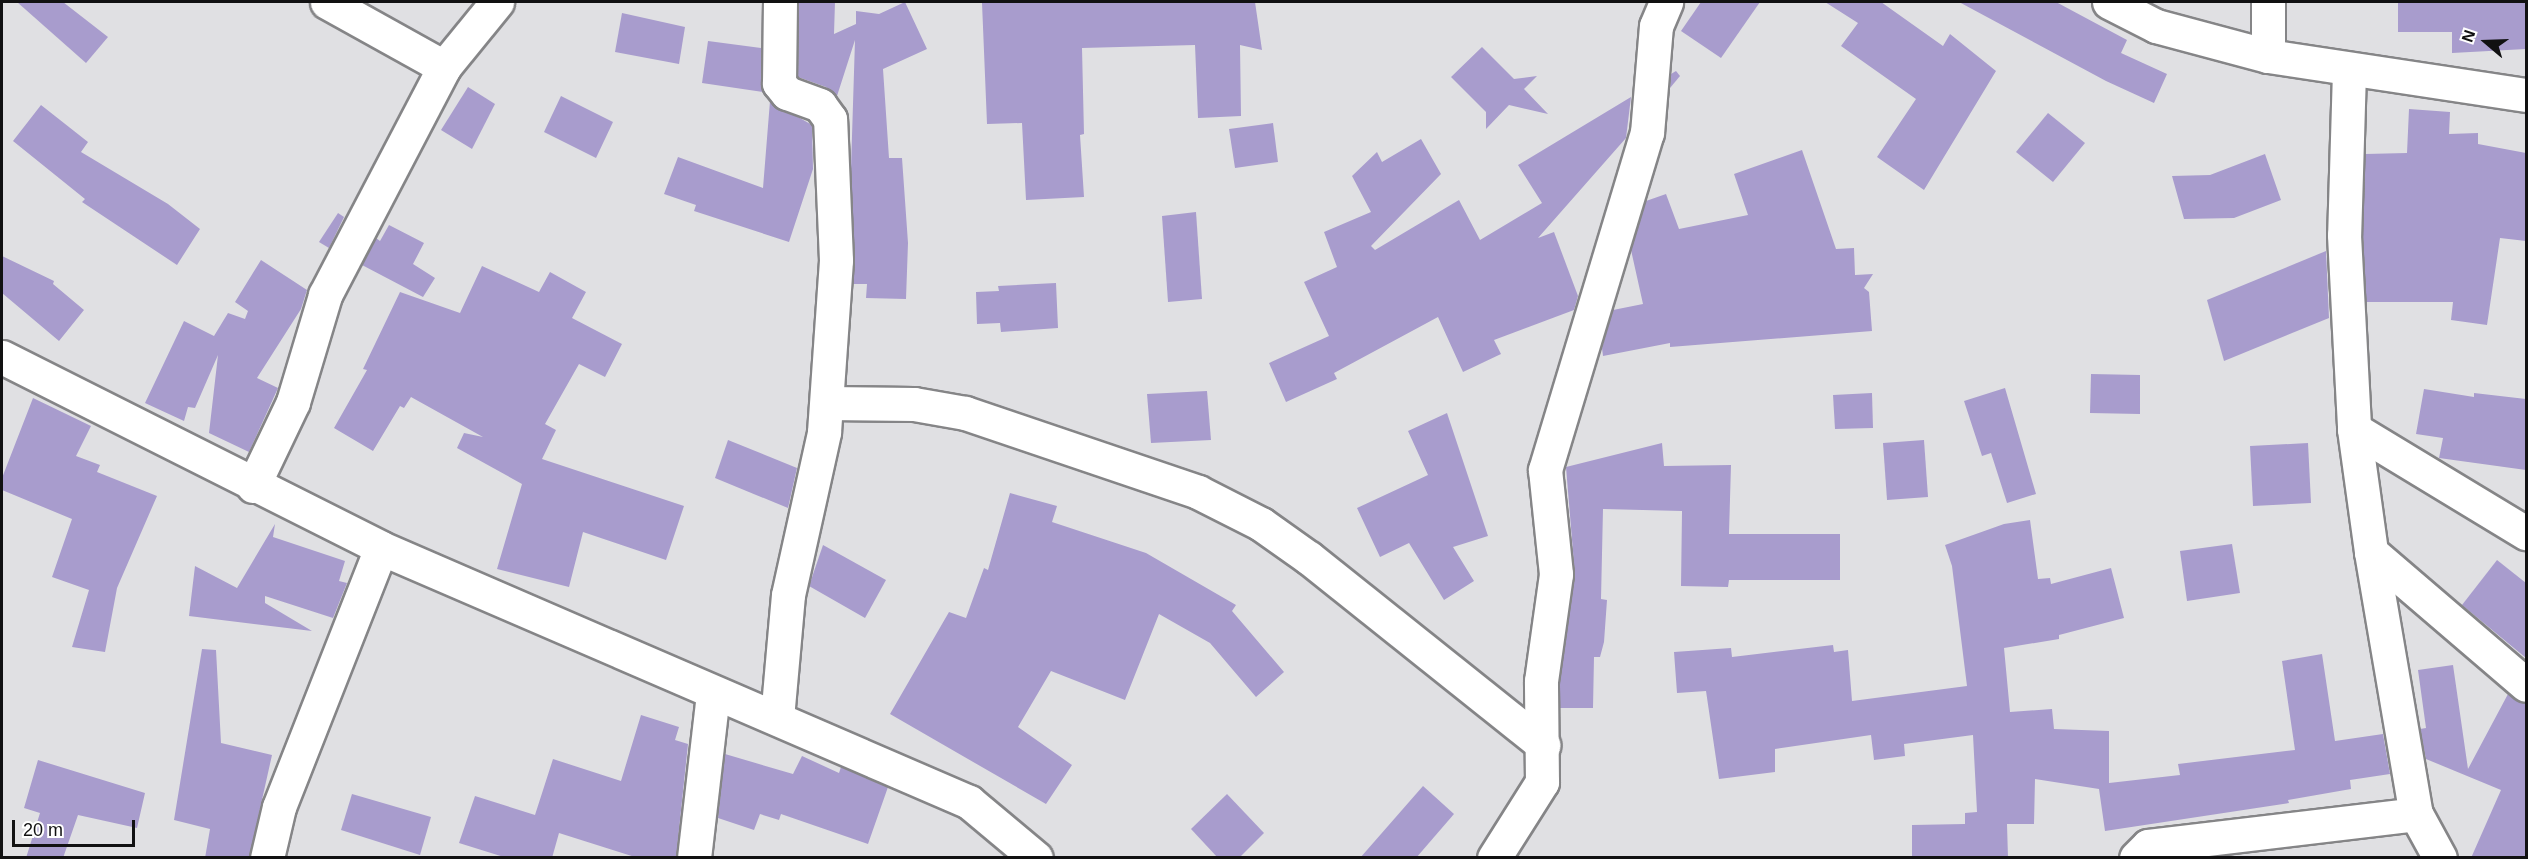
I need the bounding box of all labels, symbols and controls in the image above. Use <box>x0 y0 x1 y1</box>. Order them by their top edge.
north arrow <box>2456 12 2516 72</box>
text: N <box>2459 28 2478 44</box>
scale bar <box>15 808 138 846</box>
text: 20 m <box>23 820 63 840</box>

